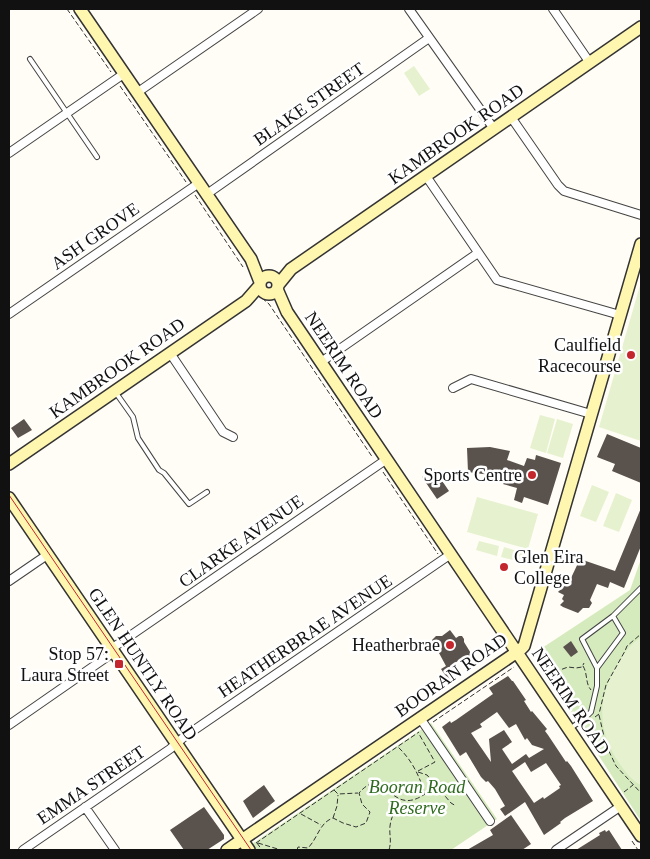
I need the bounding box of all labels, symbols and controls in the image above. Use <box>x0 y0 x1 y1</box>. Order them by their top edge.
street label: BLAKE STREET <box>250 58 368 150</box>
street label: KAMBROOK ROAD <box>385 80 527 188</box>
street label: ASH GROVE <box>47 198 143 274</box>
street label: NEERIM ROAD <box>301 308 387 422</box>
street label: KAMBROOK ROAD <box>46 314 188 422</box>
place label: Caulfield Racecourse <box>538 335 621 376</box>
marker: Caulfield Racecourse <box>625 349 637 361</box>
place label: Sports Centre <box>424 465 522 485</box>
marker: Sports Centre <box>526 469 538 481</box>
street label: CLARKE AVENUE <box>175 491 307 591</box>
place label: Glen Eira College <box>514 547 583 588</box>
marker: Glen Eira College <box>498 561 510 573</box>
street label: HEATHERBRAE AVENUE <box>214 570 396 702</box>
street label: GLEN HUNTLY ROAD <box>85 584 201 744</box>
street label: BOORAN ROAD <box>391 629 511 721</box>
place label: Heatherbrae <box>352 635 440 655</box>
marker: Heatherbrae <box>444 639 456 651</box>
place label: Stop 57: Laura Street <box>21 644 109 685</box>
street label: NEERIM ROAD <box>528 644 614 758</box>
marker: Stop 57: Laura Street <box>113 658 125 670</box>
street label: EMMA STREET <box>33 742 149 828</box>
park label: Booran Road Reserve <box>369 777 466 818</box>

